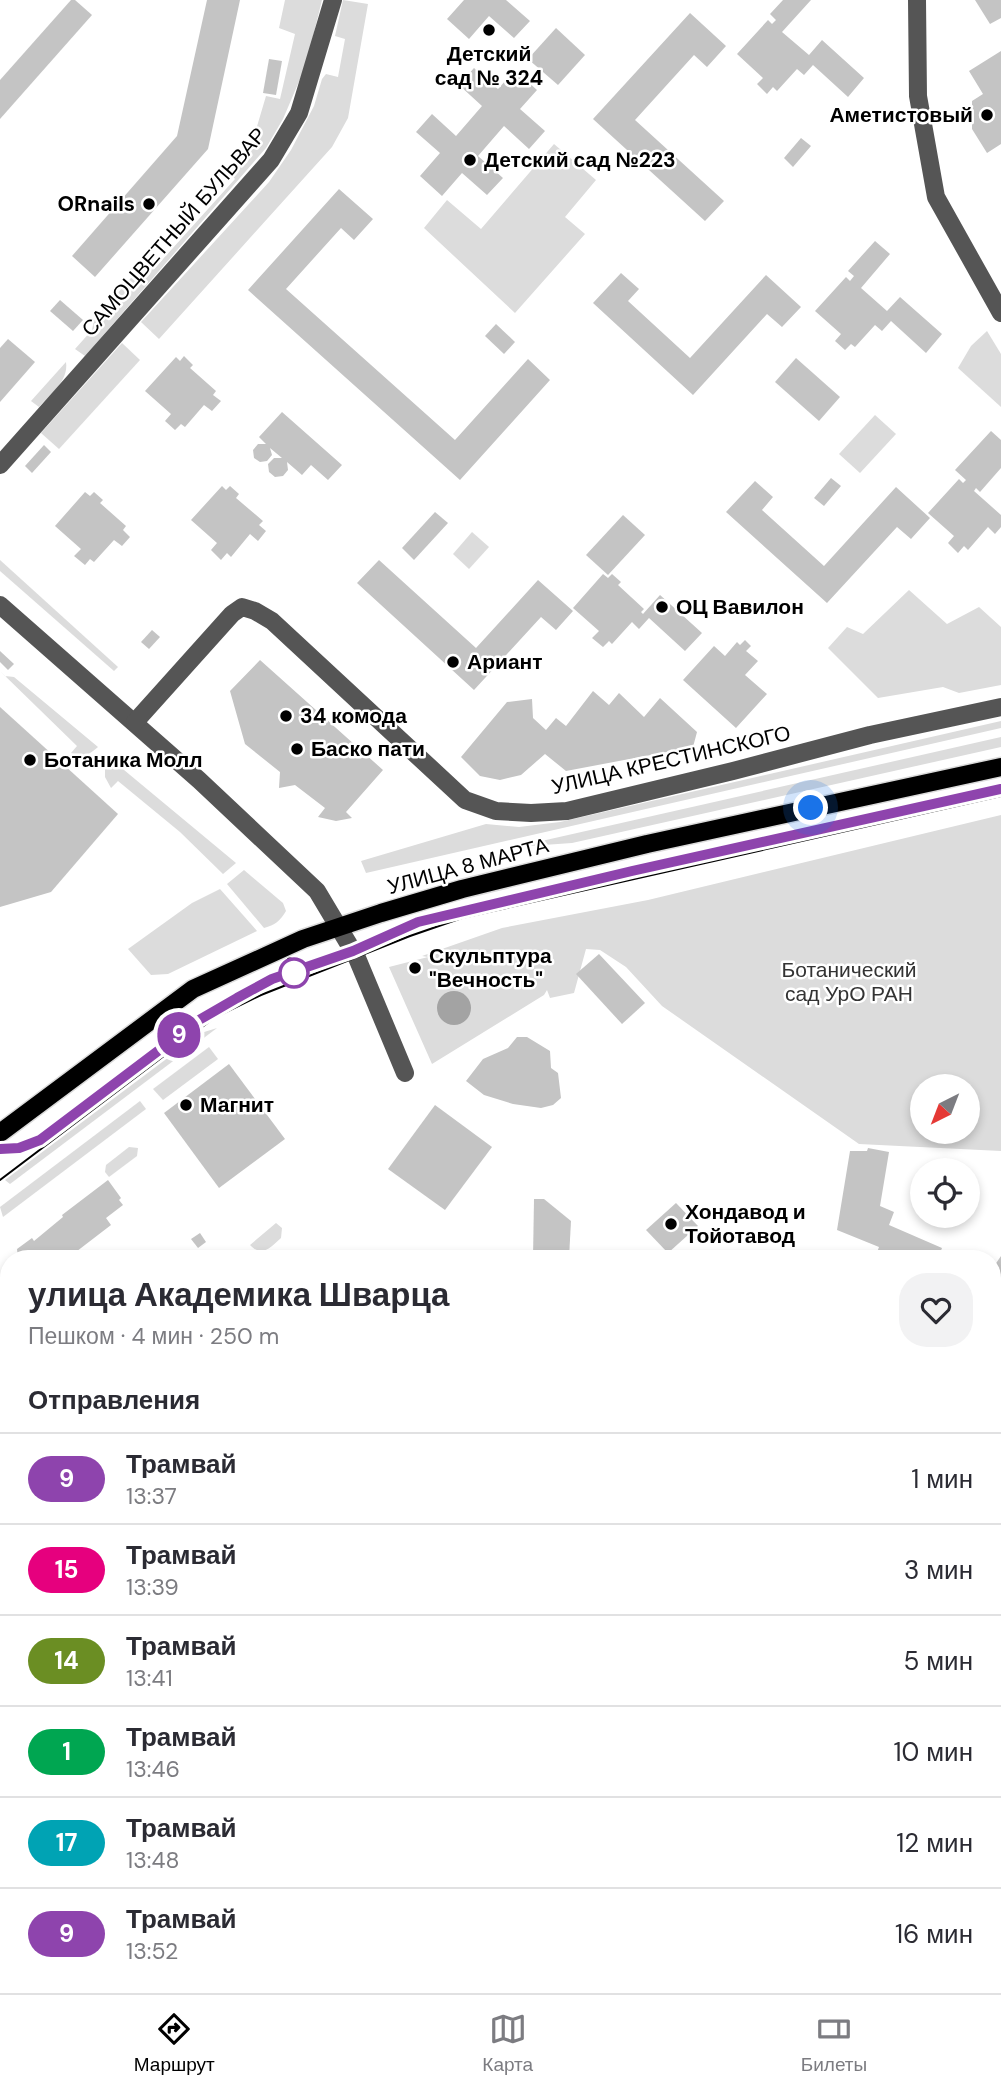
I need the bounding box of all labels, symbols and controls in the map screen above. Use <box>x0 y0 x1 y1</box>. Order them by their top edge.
marker: Детский сад № 324 <box>481 22 497 38</box>
place label: Детский сад № 324 <box>435 40 543 92</box>
place label: Аметистовый <box>829 101 973 129</box>
marker: Аметистовый <box>979 107 995 123</box>
street label: САМОЦВЕТНЫЙ БУЛЬВАР <box>75 122 273 342</box>
place label: Детский сад №223 <box>484 146 676 174</box>
marker: Детский сад №223 <box>462 152 478 168</box>
place label: ORnails <box>57 190 135 218</box>
marker: ORnails <box>141 196 157 212</box>
place label: ОЦ Вавилон <box>676 593 804 621</box>
marker: ОЦ Вавилон <box>654 599 670 615</box>
place label: Ариант <box>467 648 543 676</box>
marker: Ариант <box>445 654 461 670</box>
place label: 34 комода <box>300 702 407 730</box>
marker: 34 комода <box>278 708 294 724</box>
street label: УЛИЦА КРЕСТИНСКОГО <box>549 719 793 801</box>
place label: Баско пати <box>311 735 425 763</box>
marker: Баско пати <box>289 741 305 757</box>
place label: Ботаника Молл <box>44 746 203 774</box>
marker: Ботаника Молл <box>22 752 38 768</box>
your location <box>793 790 828 825</box>
street label: УЛИЦА 8 МАРТА <box>384 831 552 901</box>
place label: Скульптура "Вечность" <box>429 942 552 994</box>
park label: Ботанический сад УрО РАН <box>781 956 917 1008</box>
unlabelled marker <box>279 958 309 988</box>
marker: Скульптура "Вечность" <box>407 960 423 976</box>
line badge: 9 <box>156 1012 202 1058</box>
text: 9 <box>171 1019 187 1050</box>
north arrow <box>910 1074 980 1144</box>
map controls <box>910 1074 980 1228</box>
place label: Магнит <box>200 1091 274 1119</box>
marker: Магнит <box>178 1097 194 1113</box>
button: locate <box>910 1158 980 1228</box>
place label: Хондавод и Тойотавод <box>685 1198 806 1250</box>
marker: Хондавод и Тойотавод <box>663 1216 679 1232</box>
text: улица Академика Шварца <box>28 1273 449 1316</box>
button: heart <box>899 1273 973 1347</box>
text: Пешком · 4 мин · 250 m <box>28 1321 279 1351</box>
text: Отправления <box>28 1383 200 1417</box>
text: Трамвай <box>126 1447 237 1481</box>
text: 1 мин <box>911 1462 973 1496</box>
text: 9 <box>59 1463 74 1494</box>
text: 13:37 <box>126 1481 177 1511</box>
text: Трамвай <box>126 1538 237 1572</box>
text: 3 мин <box>904 1553 973 1587</box>
text: 15 <box>55 1554 78 1585</box>
text: 13:39 <box>126 1572 179 1602</box>
text: Трамвай <box>126 1629 237 1663</box>
text: 5 мин <box>903 1644 973 1678</box>
text: 14 <box>54 1645 79 1676</box>
text: 13:41 <box>126 1663 173 1693</box>
text: Трамвай <box>126 1720 237 1754</box>
text: 10 мин <box>893 1735 973 1769</box>
text: 1 <box>62 1736 71 1767</box>
text: 13:46 <box>126 1754 180 1784</box>
text: Трамвай <box>126 1811 237 1845</box>
text: 12 мин <box>896 1826 973 1860</box>
text: 17 <box>56 1827 77 1858</box>
text: 13:48 <box>126 1845 179 1875</box>
text: Трамвай <box>126 1902 237 1936</box>
text: 16 мин <box>895 1917 973 1951</box>
text: 9 <box>59 1918 74 1949</box>
text: 13:52 <box>126 1936 178 1966</box>
tab: Маршрут <box>134 2010 215 2077</box>
tab: Карта <box>482 2010 533 2077</box>
tab: Билеты <box>801 2010 867 2077</box>

